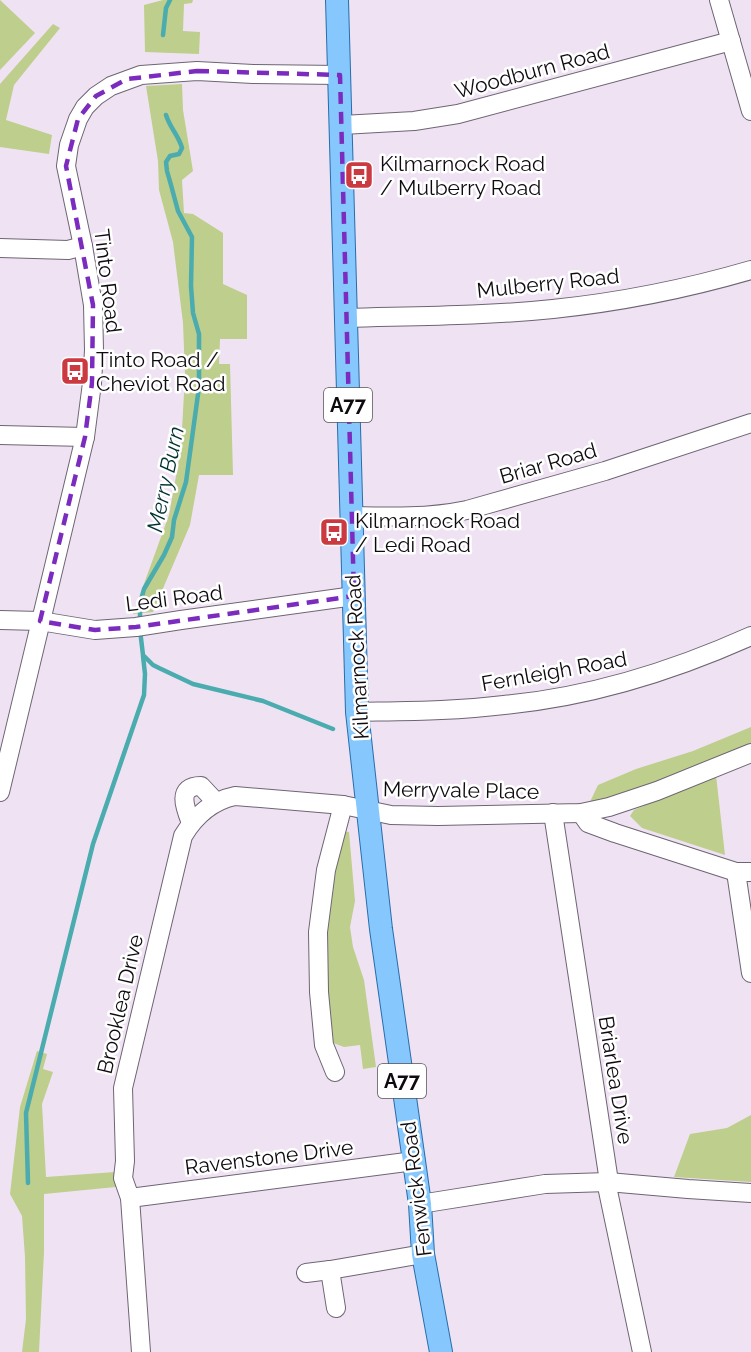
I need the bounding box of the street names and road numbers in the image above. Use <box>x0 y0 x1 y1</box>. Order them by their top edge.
street label: Woodburn Road <box>452 38 612 104</box>
street label: Tinto Road <box>89 228 127 334</box>
street label: Mulberry Road <box>475 263 621 303</box>
road number: A77 <box>324 388 372 422</box>
street label: Briar Road <box>496 437 600 489</box>
street label: Kilmarnock Road <box>340 574 374 740</box>
street label: Ledi Road <box>124 580 224 616</box>
street label: Fernleigh Road <box>479 646 629 696</box>
street label: Merryvale Place <box>383 776 539 804</box>
street label: Brooklea Drive <box>92 932 148 1076</box>
street label: Briarlea Drive <box>594 1014 638 1146</box>
road number: A77 <box>378 1064 426 1098</box>
street label: Fenwick Road <box>395 1120 437 1258</box>
street label: Ravenstone Drive <box>183 1134 355 1180</box>

